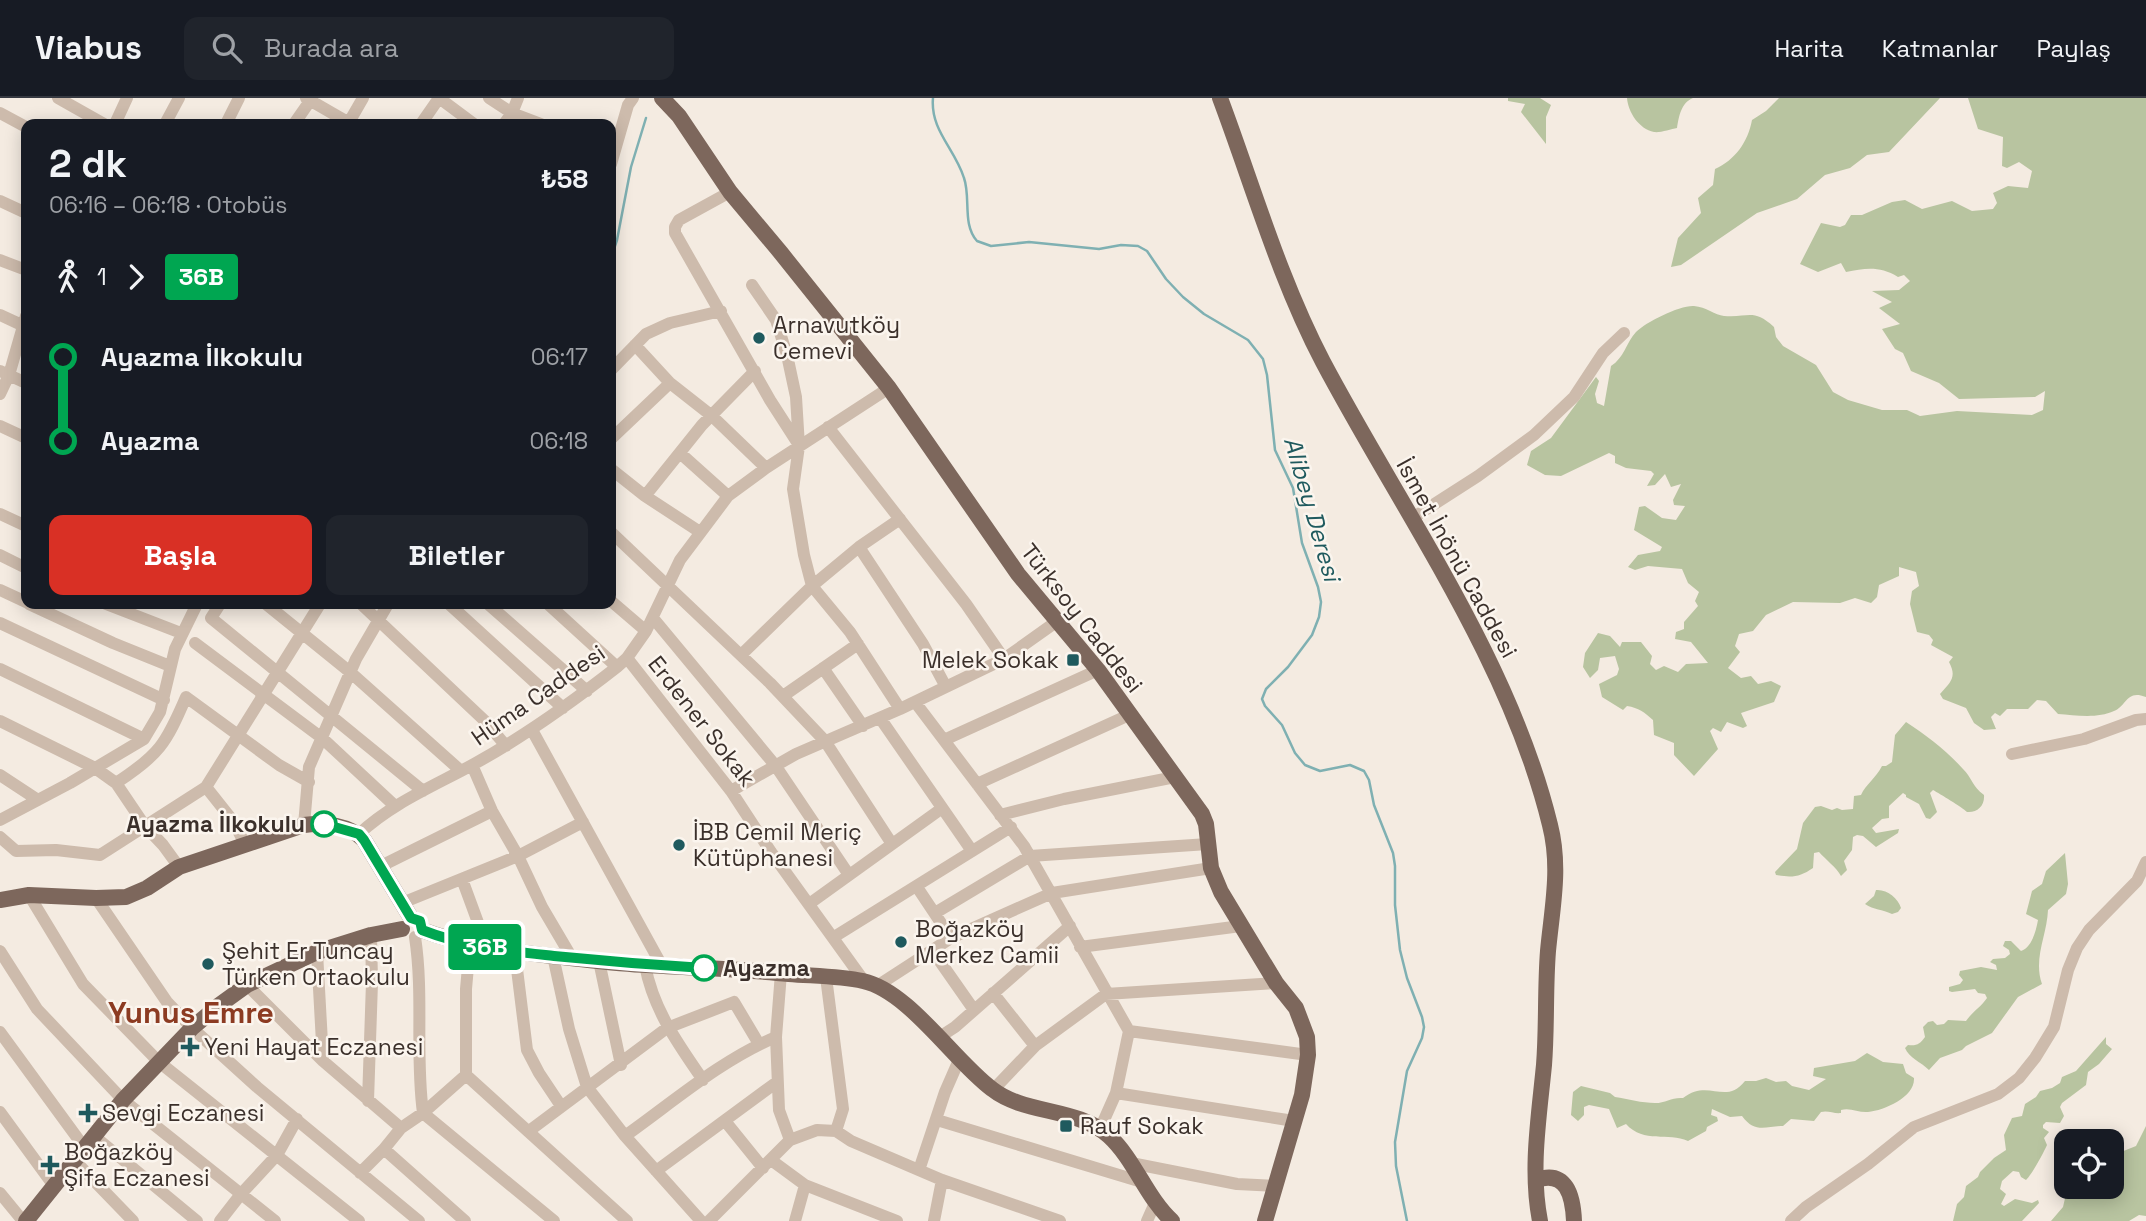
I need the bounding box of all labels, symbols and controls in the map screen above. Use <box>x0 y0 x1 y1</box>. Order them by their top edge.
search box <box>184 17 674 80</box>
text: Viabus <box>35 27 142 69</box>
icon: search <box>208 29 246 67</box>
text: Burada ara <box>264 31 399 65</box>
text: Harita <box>1775 33 1844 64</box>
text: Katmanlar <box>1882 33 1998 64</box>
text: Paylaş <box>2036 33 2111 64</box>
text: 2 dk <box>49 140 127 188</box>
text: ₺58 <box>541 162 588 196</box>
text: 06:16 – 06:18 · Otobüs <box>49 190 287 220</box>
icon: walk <box>49 258 87 296</box>
icon: forward <box>117 258 155 296</box>
text: 36B <box>179 261 224 292</box>
text: 1 <box>97 262 107 292</box>
place label: Arnavutköy Cemevi <box>773 310 900 366</box>
marker: Arnavutköy Cemevi <box>751 330 767 346</box>
text: Ayazma İlkokulu <box>101 340 303 374</box>
text: 06:17 <box>531 342 588 372</box>
text: Ayazma <box>101 424 199 458</box>
text: 06:18 <box>529 426 588 456</box>
water label: Alibey Deresi <box>1277 433 1349 588</box>
street label: İsmet İnönü Caddesi <box>1390 453 1524 663</box>
button: Başla <box>49 515 312 595</box>
button: Biletler <box>326 515 588 595</box>
street label: Türksoy Caddesi <box>1014 537 1150 699</box>
street label: Hüma Caddesi <box>465 638 611 752</box>
place label: Melek Sokak <box>922 645 1059 675</box>
street label: Erdener Sokak <box>642 650 762 792</box>
marker: Melek Sokak <box>1065 652 1081 668</box>
place label: Ayazma İlkokulu <box>126 809 305 839</box>
marker: Ayazma İlkokulu <box>311 811 337 837</box>
place label: İBB Cemil Meriç Kütüphanesi <box>693 817 862 873</box>
marker: İBB Cemil Meriç Kütüphanesi <box>671 837 687 853</box>
place label: Boğazköy Merkez Camii <box>915 914 1059 970</box>
line badge: 36B <box>445 924 525 970</box>
text: 36B <box>462 931 508 962</box>
marker: Boğazköy Merkez Camii <box>893 934 909 950</box>
place label: Şehit Er Tuncay Türken Ortaokulu <box>222 936 410 992</box>
place label: Ayazma <box>723 953 810 983</box>
marker: Ayazma <box>691 955 717 981</box>
marker: Şehit Er Tuncay Türken Ortaokulu <box>200 956 216 972</box>
district label: Yunus Emre <box>108 993 274 1032</box>
place label: Yeni Hayat Eczanesi <box>204 1032 423 1062</box>
marker: Yeni Hayat Eczanesi <box>182 1039 198 1055</box>
place label: Sevgi Eczanesi <box>102 1098 264 1128</box>
marker: Sevgi Eczanesi <box>80 1105 96 1121</box>
place label: Rauf Sokak <box>1080 1111 1204 1141</box>
marker: Rauf Sokak <box>1058 1118 1074 1134</box>
map controls <box>2054 1129 2124 1199</box>
button: locate <box>2054 1129 2124 1199</box>
place label: Boğazköy Şifa Eczanesi <box>64 1137 210 1193</box>
marker: Boğazköy Şifa Eczanesi <box>42 1157 58 1173</box>

